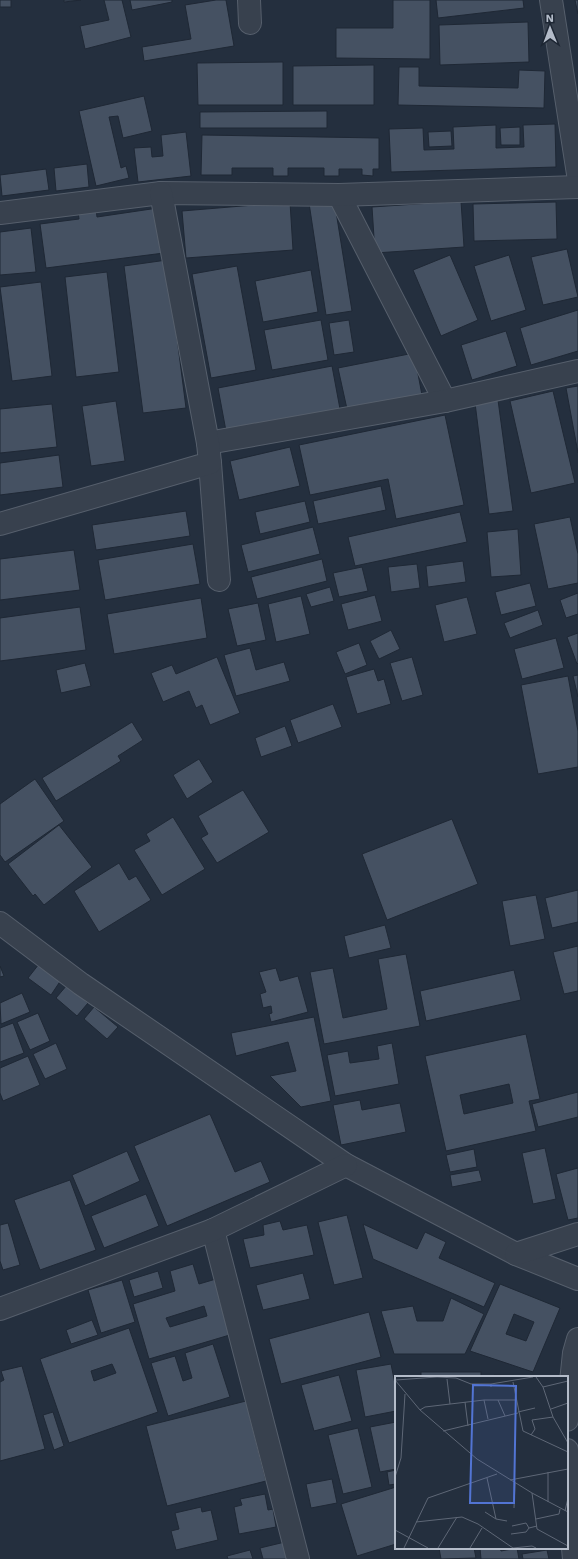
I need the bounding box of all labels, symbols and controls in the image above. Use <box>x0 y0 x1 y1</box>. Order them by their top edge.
north arrow <box>530 8 570 48</box>
text: N <box>546 12 554 25</box>
inset map <box>395 1376 568 1549</box>

